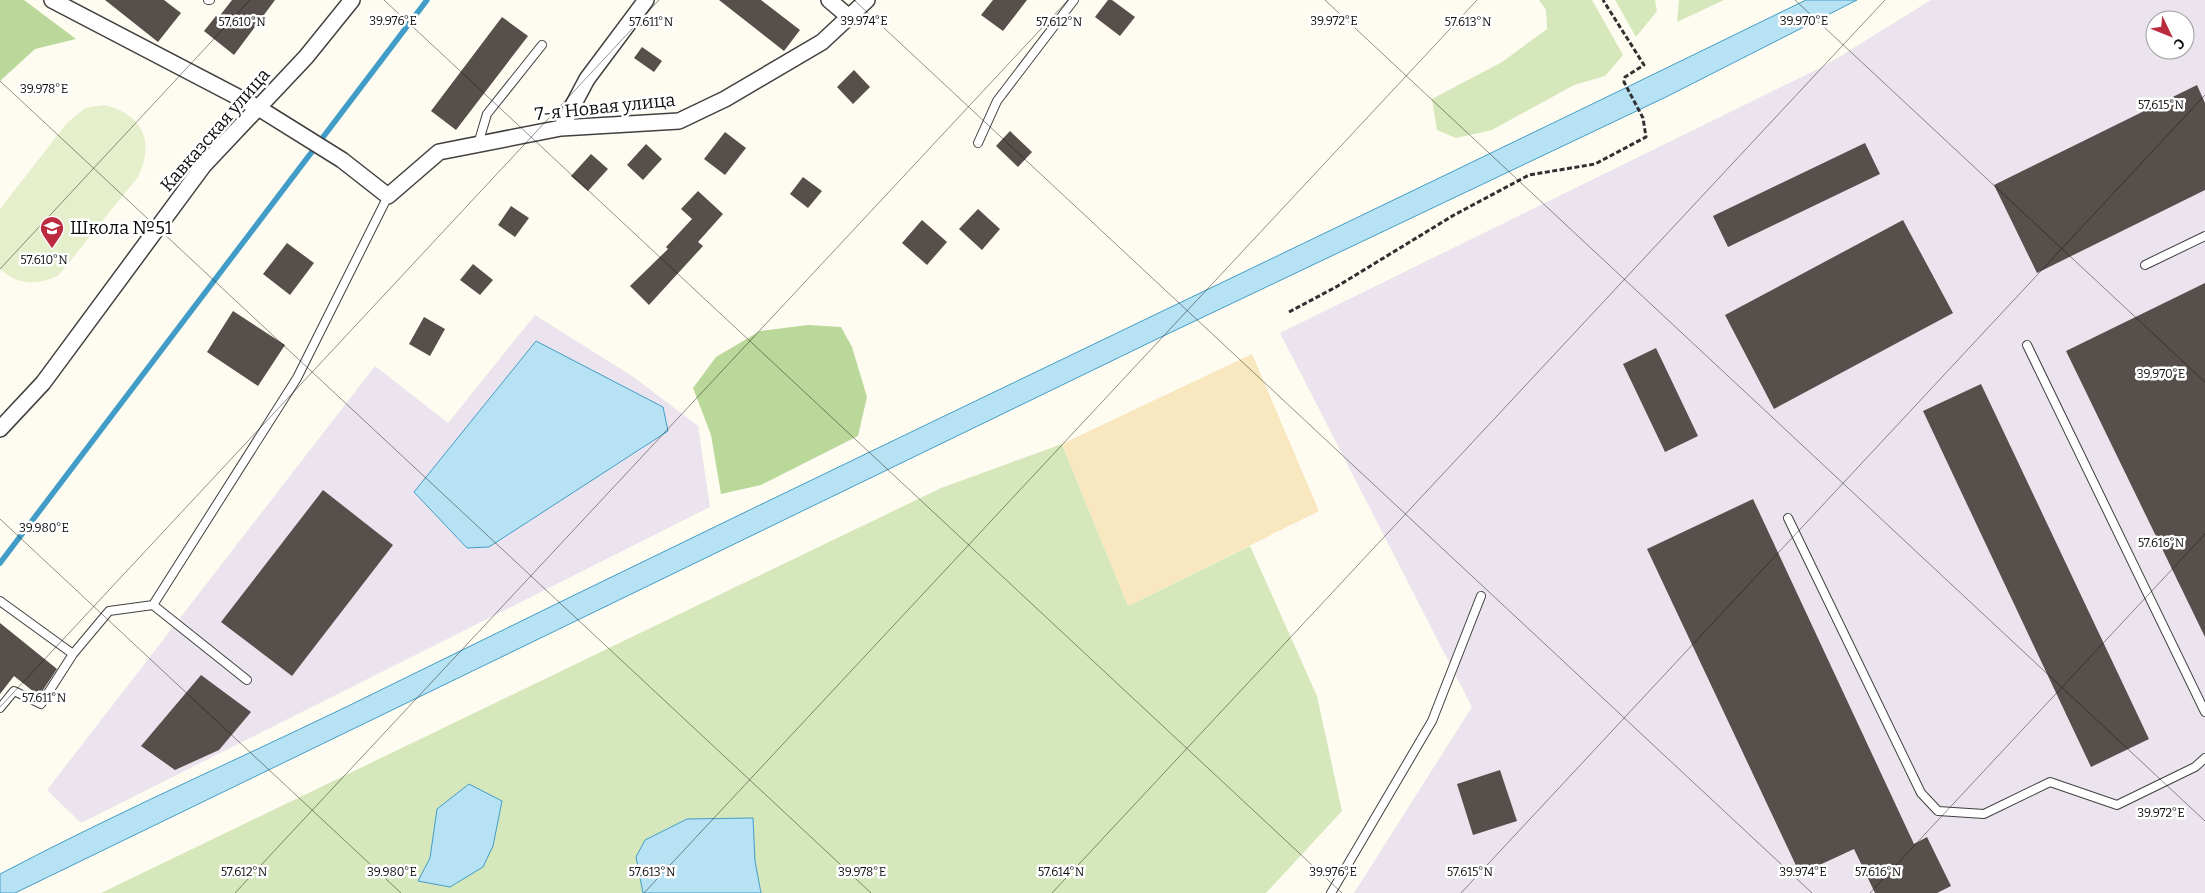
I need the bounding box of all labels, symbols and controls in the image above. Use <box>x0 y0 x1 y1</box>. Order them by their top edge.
north arrow <box>2145 10 2195 60</box>
text: 39.976°E <box>369 14 417 28</box>
text: 39.974°E <box>840 14 888 28</box>
text: 39.972°E <box>1310 14 1358 28</box>
text: 39.970°E <box>1780 14 1828 28</box>
text: 57.610°N <box>218 15 266 29</box>
text: 57.611°N <box>629 15 674 29</box>
text: 57.612°N <box>1036 15 1083 29</box>
text: 57.613°N <box>1445 15 1492 29</box>
text: С <box>2170 34 2188 53</box>
street label: Кавказская улица <box>156 64 275 196</box>
text: 39.978°E <box>20 82 68 96</box>
street label: 7-я Новая улица <box>534 89 676 125</box>
text: 57.615°N <box>2138 98 2185 112</box>
school or university icon: Школа №51 <box>39 215 65 249</box>
place label: Школа №51 <box>70 217 173 239</box>
text: 57.610°N <box>20 253 68 267</box>
text: 39.970°E <box>2137 367 2185 381</box>
text: 39.980°E <box>19 521 69 535</box>
text: 57.616°N <box>2138 536 2185 550</box>
text: 57.611°N <box>22 691 67 705</box>
text: 39.972°E <box>2137 806 2185 820</box>
text: 57.612°N <box>221 865 268 879</box>
text: 39.980°E <box>367 865 417 879</box>
text: 57.613°N <box>629 865 676 879</box>
text: 39.978°E <box>838 865 886 879</box>
text: 57.614°N <box>1038 865 1085 879</box>
text: 39.976°E <box>1309 865 1357 879</box>
text: 57.615°N <box>1447 865 1494 879</box>
text: 39.974°E <box>1779 865 1827 879</box>
text: 57.616°N <box>1855 865 1902 879</box>

